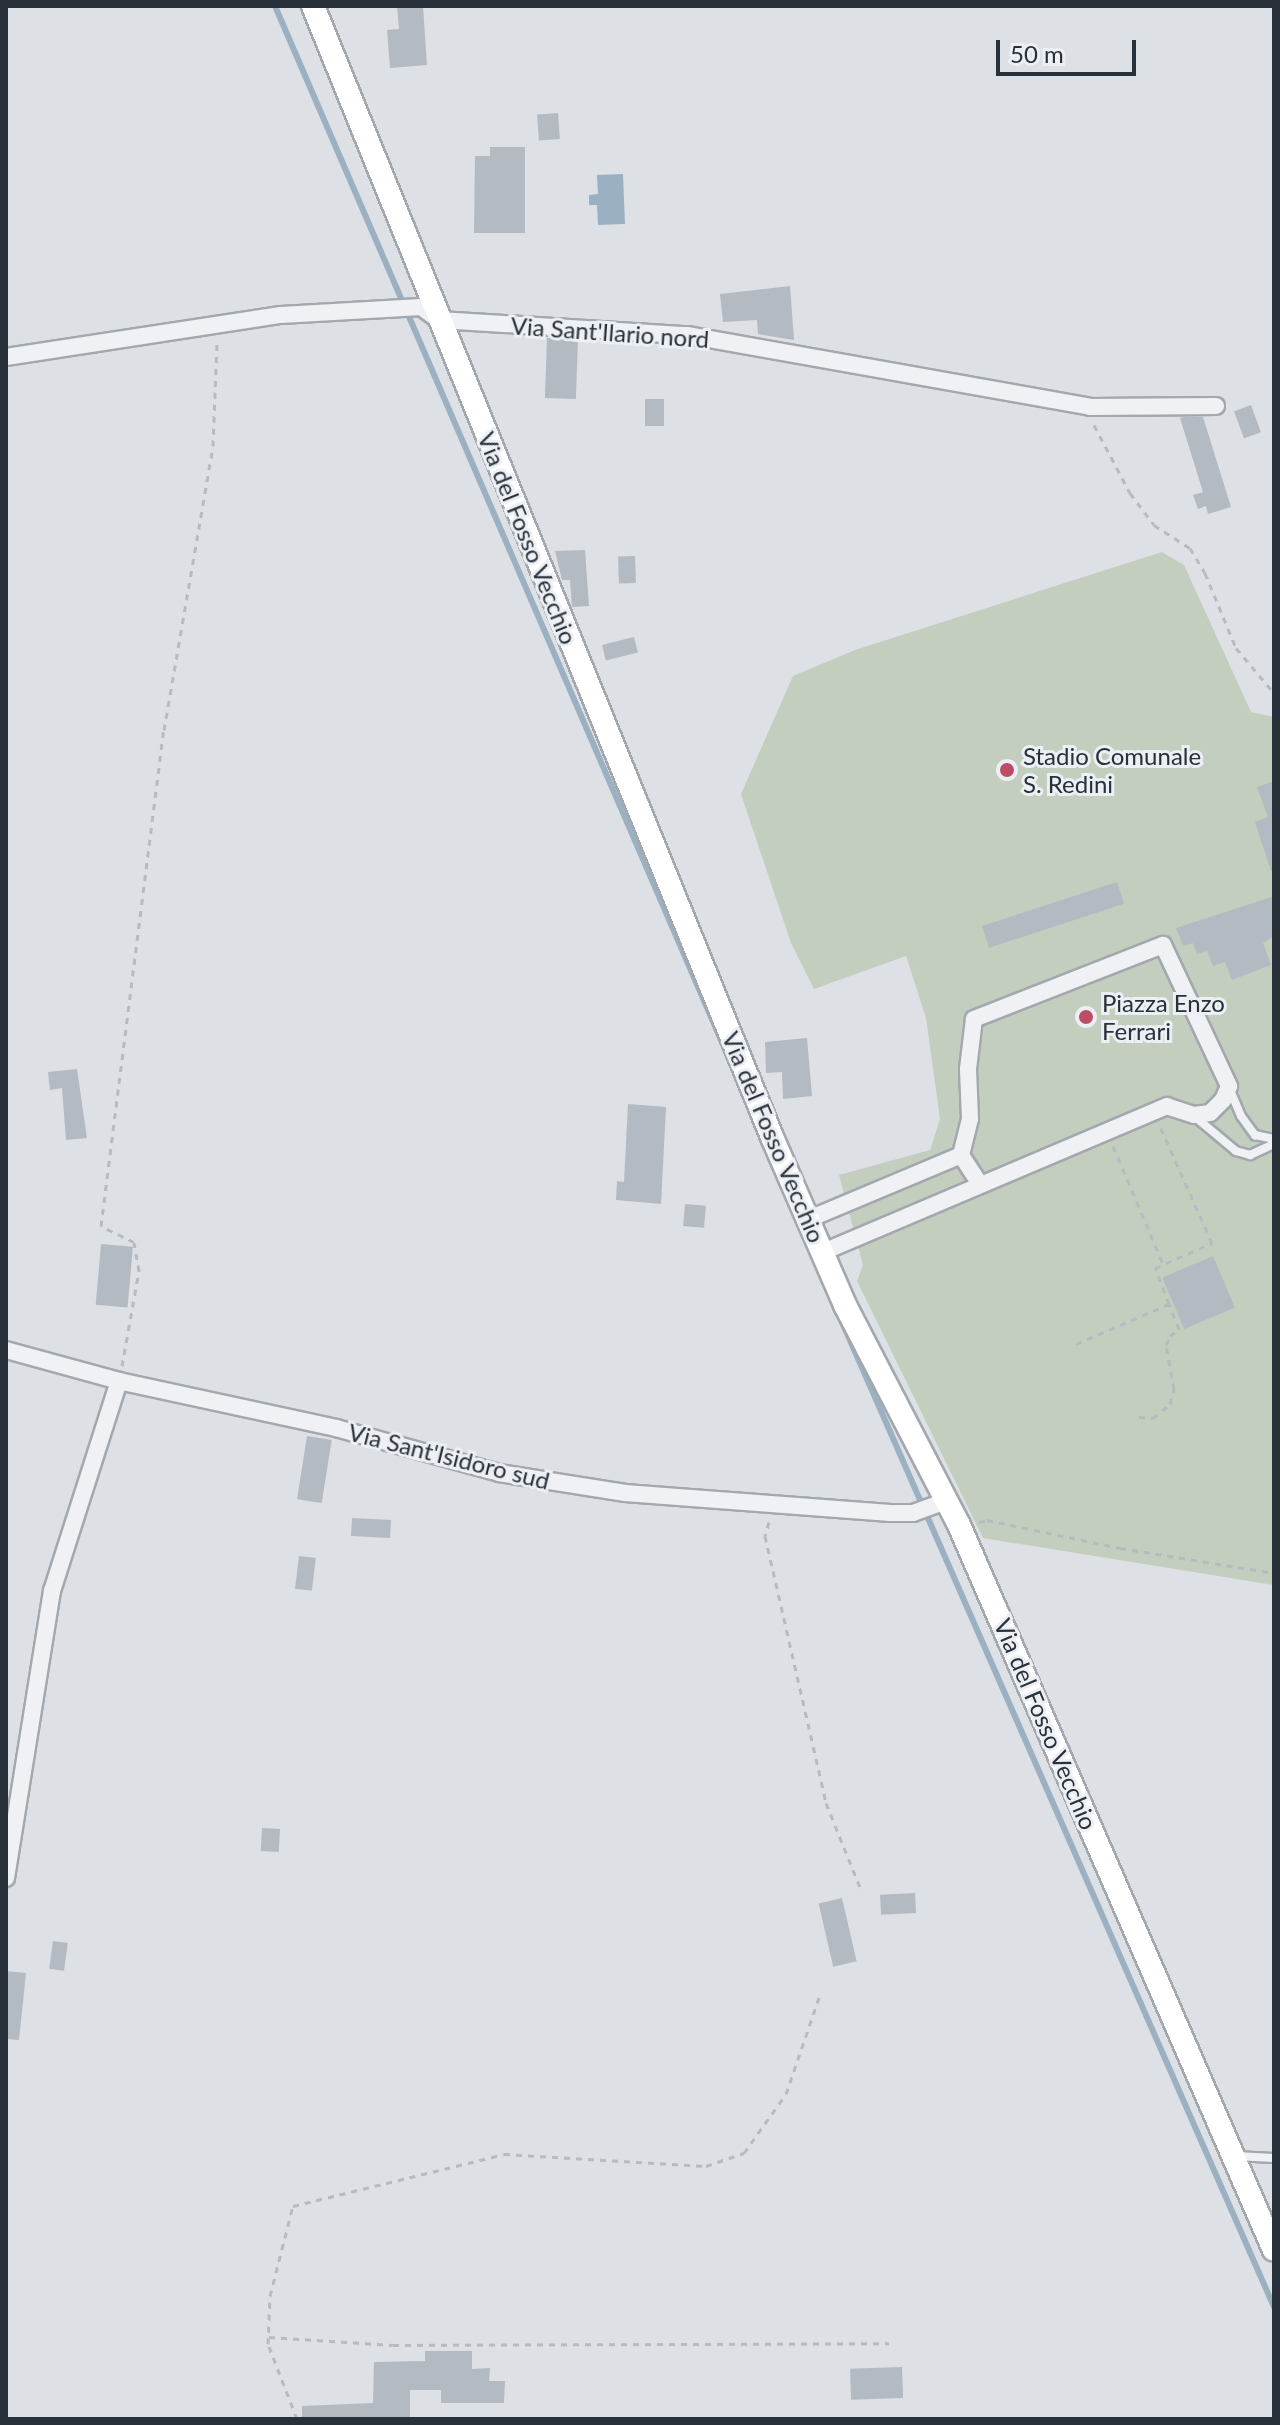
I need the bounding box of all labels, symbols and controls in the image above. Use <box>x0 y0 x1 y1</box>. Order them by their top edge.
scale bar <box>1000 24 1140 74</box>
text: 50 m <box>1010 39 1064 68</box>
street label: Via Sant'Ilario nord <box>510 311 710 353</box>
street label: Via del Fosso Vecchio <box>472 427 584 649</box>
place label: Stadio Comunale S. Redini <box>1023 742 1201 798</box>
marker: Stadio Comunale S. Redini <box>998 761 1016 779</box>
place label: Piazza Enzo Ferrari <box>1102 989 1225 1045</box>
marker: Piazza Enzo Ferrari <box>1077 1008 1095 1026</box>
street label: Via del Fosso Vecchio <box>716 1027 832 1247</box>
street label: Via Sant'Isidoro sud <box>345 1417 553 1495</box>
street label: Via del Fosso Vecchio <box>988 1614 1104 1834</box>

